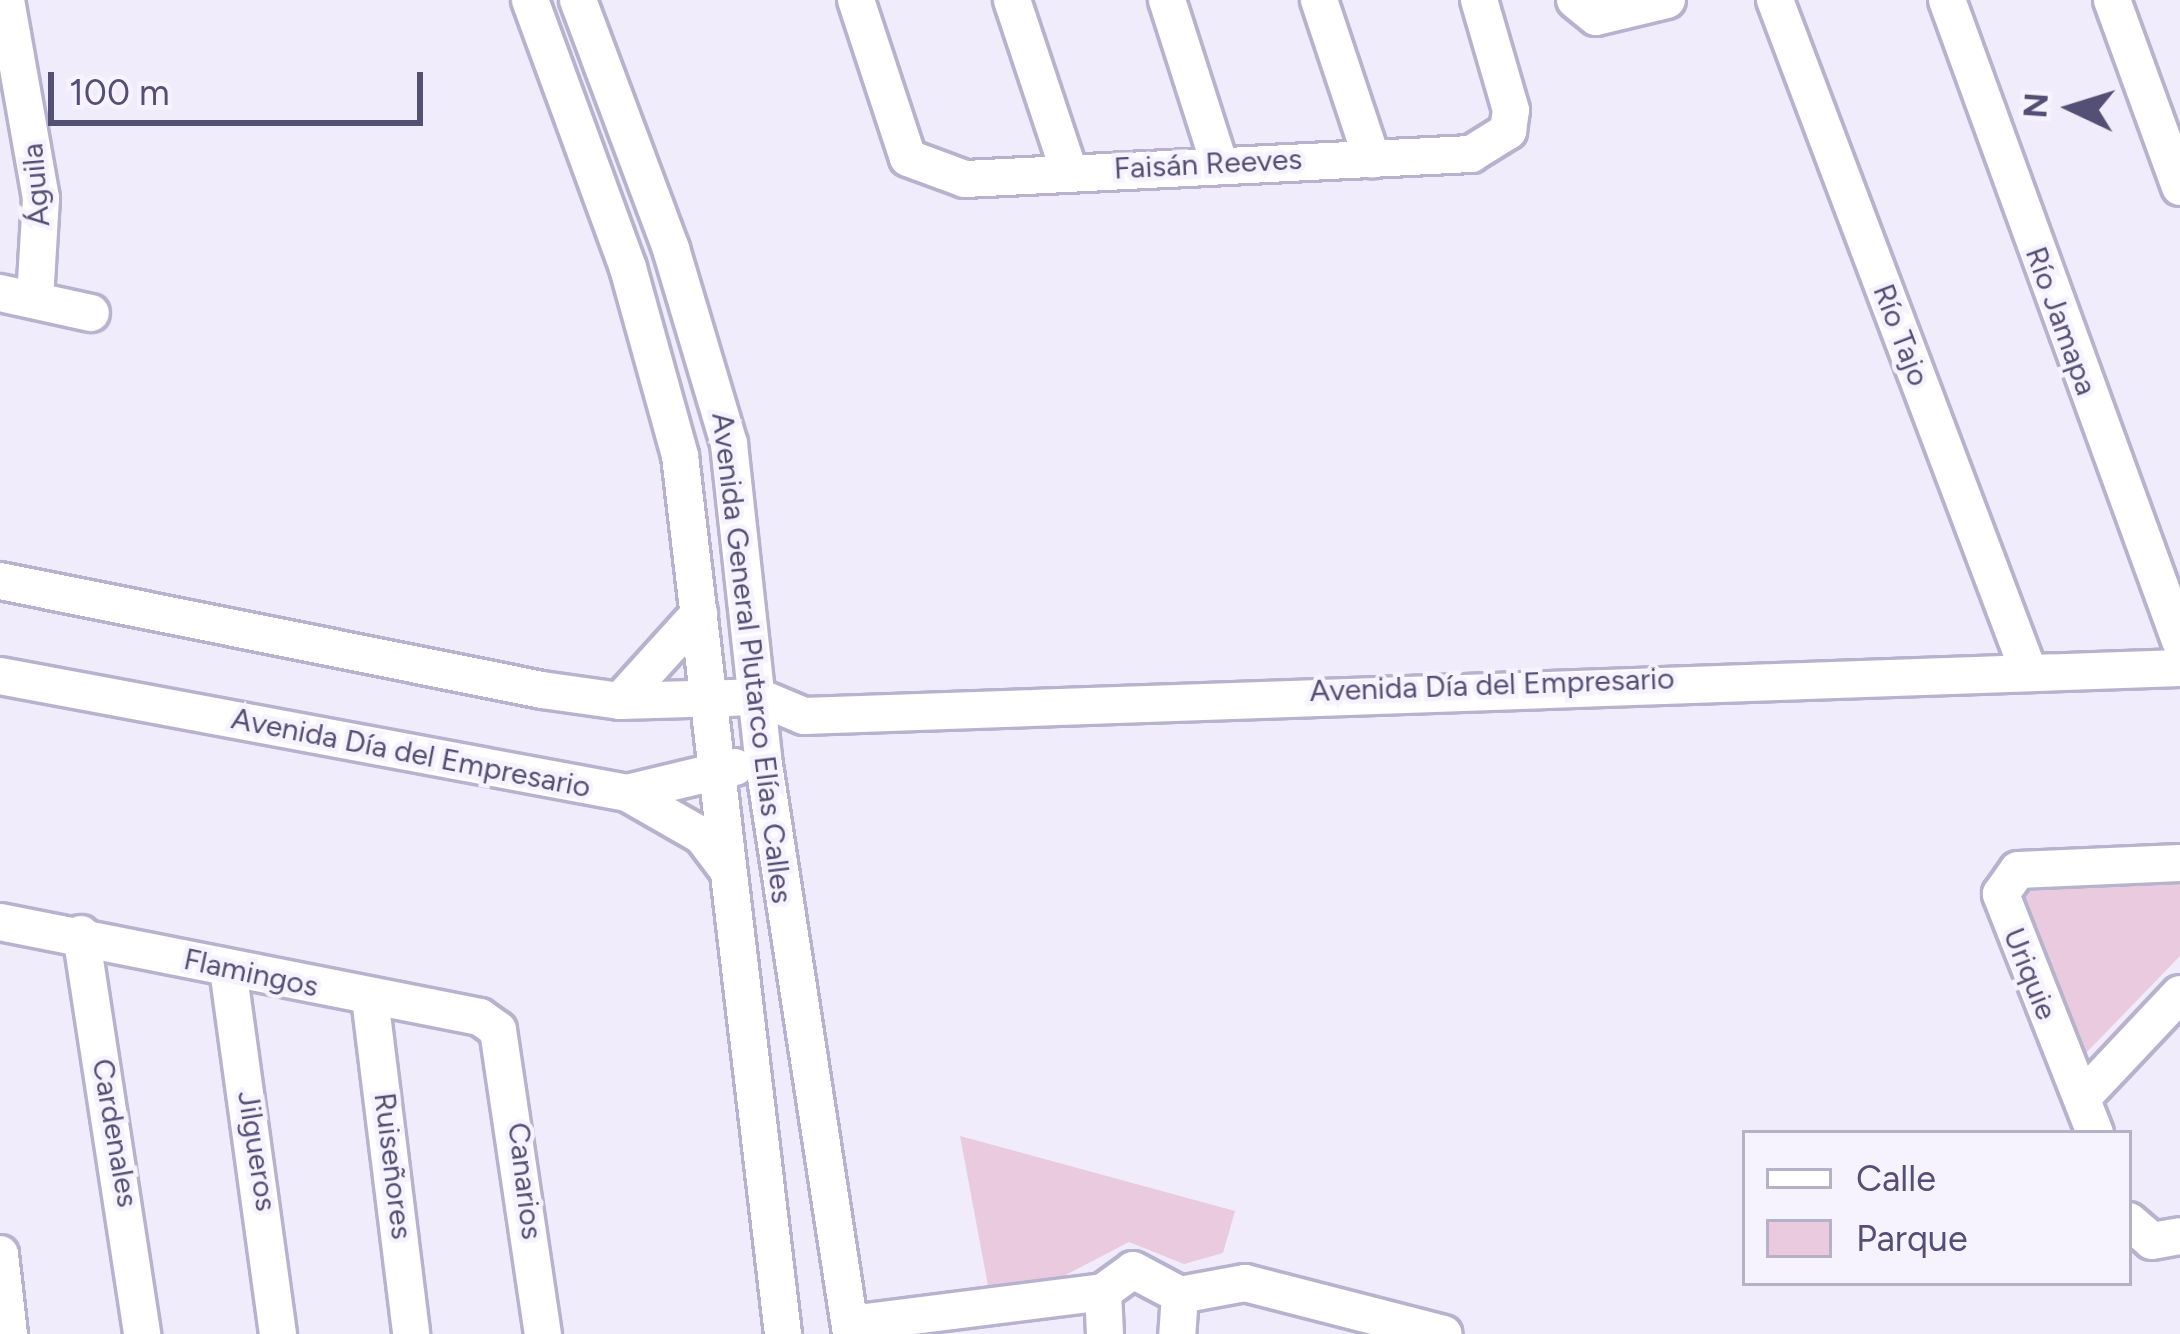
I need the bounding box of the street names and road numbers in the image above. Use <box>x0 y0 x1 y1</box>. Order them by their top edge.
street label: Faisán Reeves <box>1113 141 1303 187</box>
street label: Águila <box>14 142 58 228</box>
street label: Río Jamapa <box>2018 242 2104 400</box>
street label: Río Tajo <box>1865 279 1937 391</box>
street label: Avenida General Plutarco Elías Calles <box>704 411 800 905</box>
street label: Avenida Día del Empresario <box>1309 661 1675 709</box>
street label: Avenida Día del Empresario <box>228 700 594 806</box>
street label: Uriquie <box>1995 923 2065 1025</box>
street label: Flamingos <box>181 941 321 1005</box>
street label: Cardenales <box>84 1056 146 1210</box>
street label: Jilgueros <box>230 1088 284 1214</box>
street label: Ruiseñores <box>366 1091 420 1241</box>
street label: Canarios <box>500 1121 550 1241</box>

